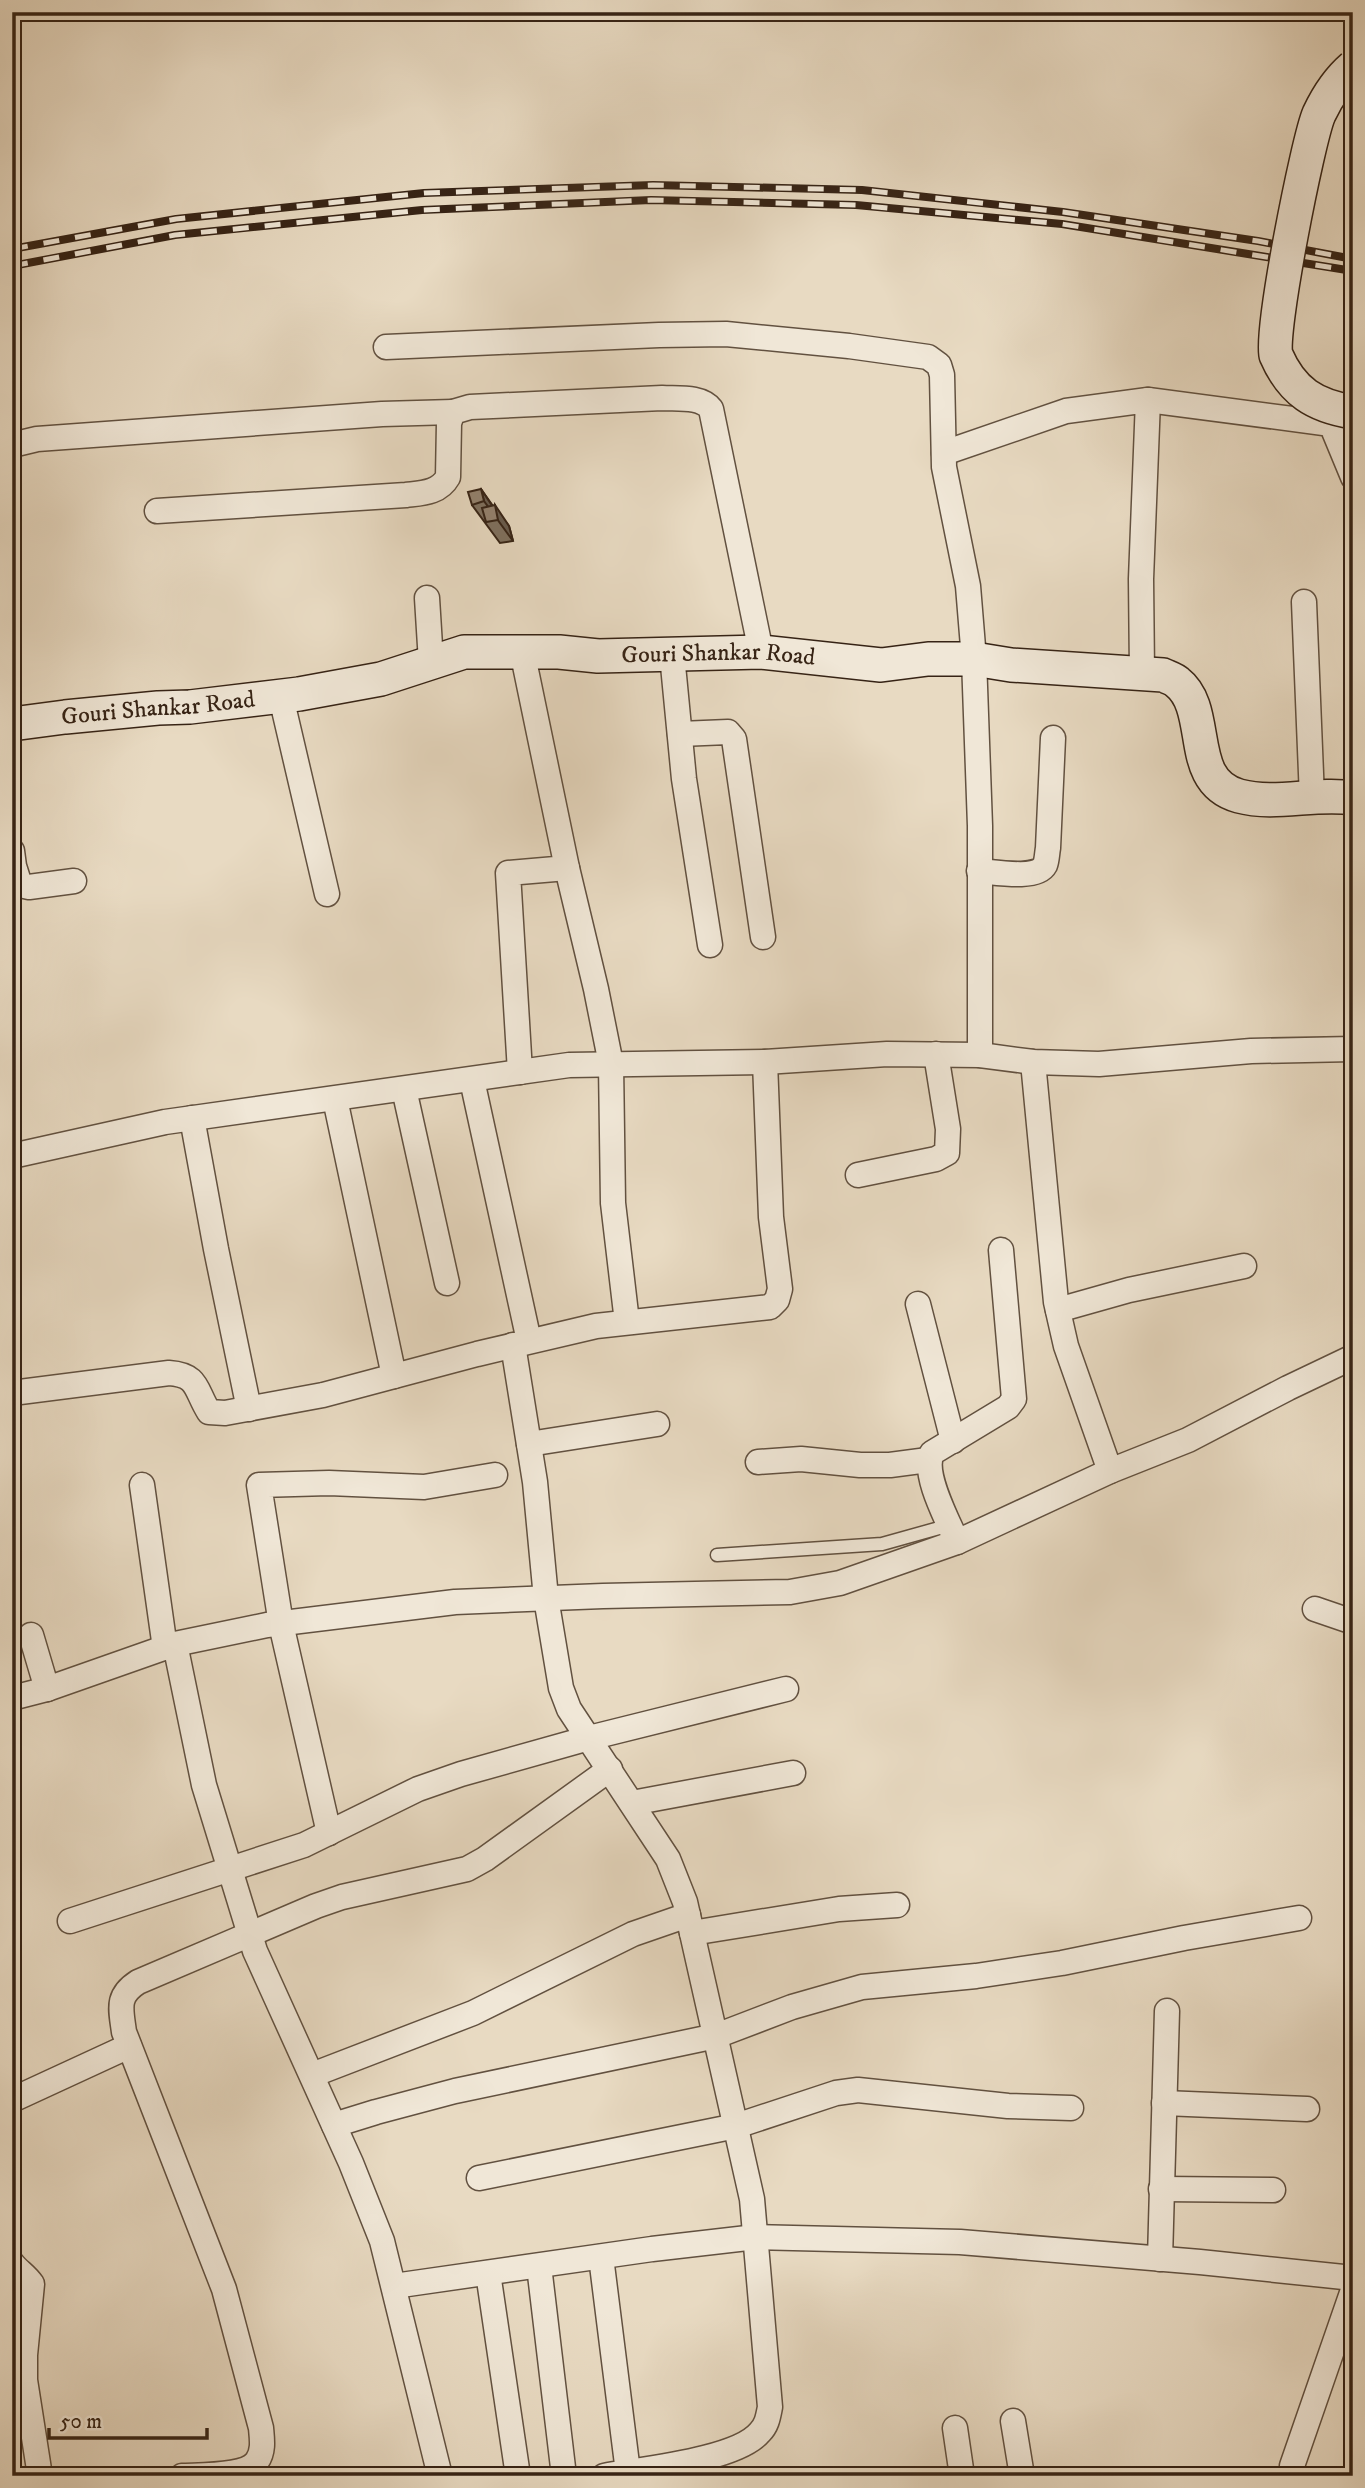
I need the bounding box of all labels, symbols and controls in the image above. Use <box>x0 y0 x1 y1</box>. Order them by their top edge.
street label: Gouri Shankar Road <box>621 637 817 673</box>
street label: Gouri Shankar Road <box>60 684 257 732</box>
scale bar <box>49 2397 206 2441</box>
text: 50 m <box>60 2409 102 2435</box>

